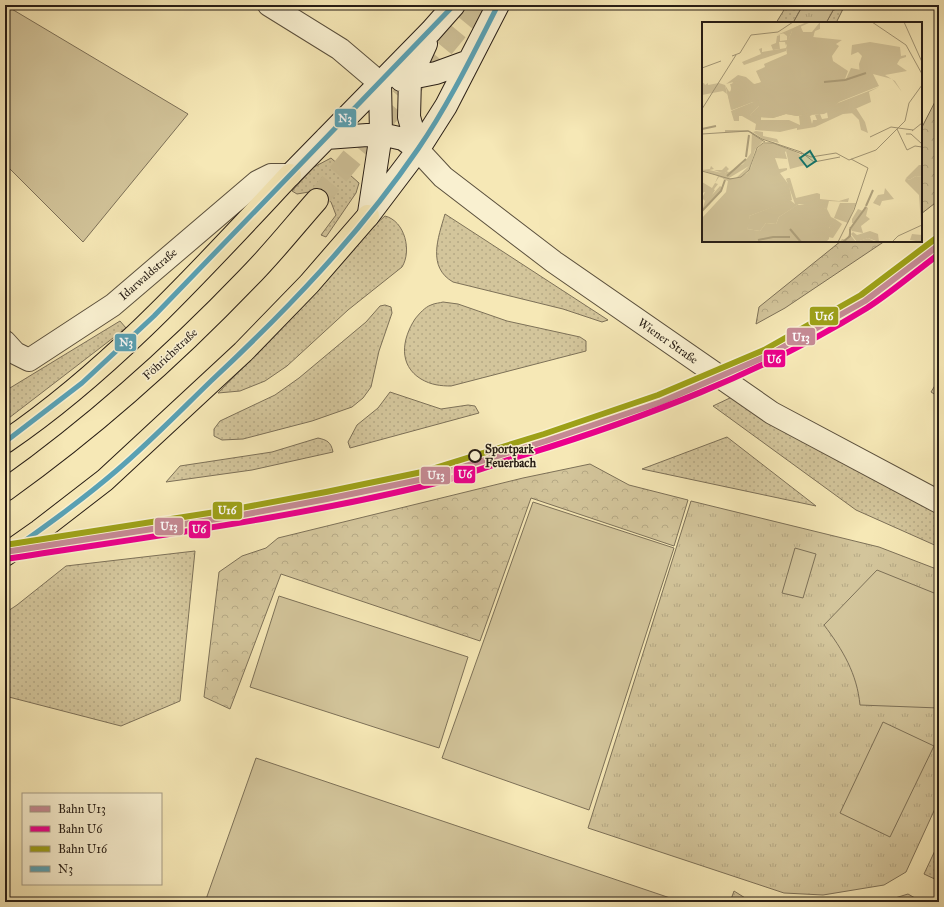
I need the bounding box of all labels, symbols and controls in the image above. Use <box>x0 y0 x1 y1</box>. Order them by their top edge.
inset map <box>702 22 922 242</box>
line badge: N3 <box>334 108 357 128</box>
text: N3 <box>338 112 352 126</box>
street label: Idarwaldstraße <box>116 245 180 303</box>
line badge: U16 <box>809 306 839 326</box>
text: U16 <box>815 310 835 323</box>
street label: Wiener Straße <box>635 315 701 367</box>
street label: Föhrichstraße <box>140 325 200 383</box>
line badge: U13 <box>786 327 816 346</box>
text: U13 <box>792 331 810 345</box>
line badge: N3 <box>114 333 137 352</box>
text: N3 <box>119 336 133 350</box>
line badge: U6 <box>763 349 786 368</box>
text: U6 <box>767 353 783 366</box>
place label: Sportpark Feuerbach <box>485 442 536 470</box>
marker: Sportpark Feuerbach <box>468 449 482 463</box>
line badge: U6 <box>453 465 476 484</box>
line badge: U13 <box>420 466 451 485</box>
text: U6 <box>458 468 474 481</box>
text: U13 <box>427 469 445 483</box>
line badge: U16 <box>212 501 243 520</box>
text: U16 <box>218 504 238 517</box>
line badge: U13 <box>154 517 184 536</box>
text: U13 <box>160 520 178 534</box>
line badge: U6 <box>188 520 211 539</box>
text: U6 <box>192 523 208 536</box>
legend <box>22 793 162 885</box>
text: Bahn U13 <box>58 802 106 816</box>
text: Bahn U6 <box>58 822 103 836</box>
text: Bahn U16 <box>58 842 108 856</box>
text: N3 <box>58 862 73 876</box>

